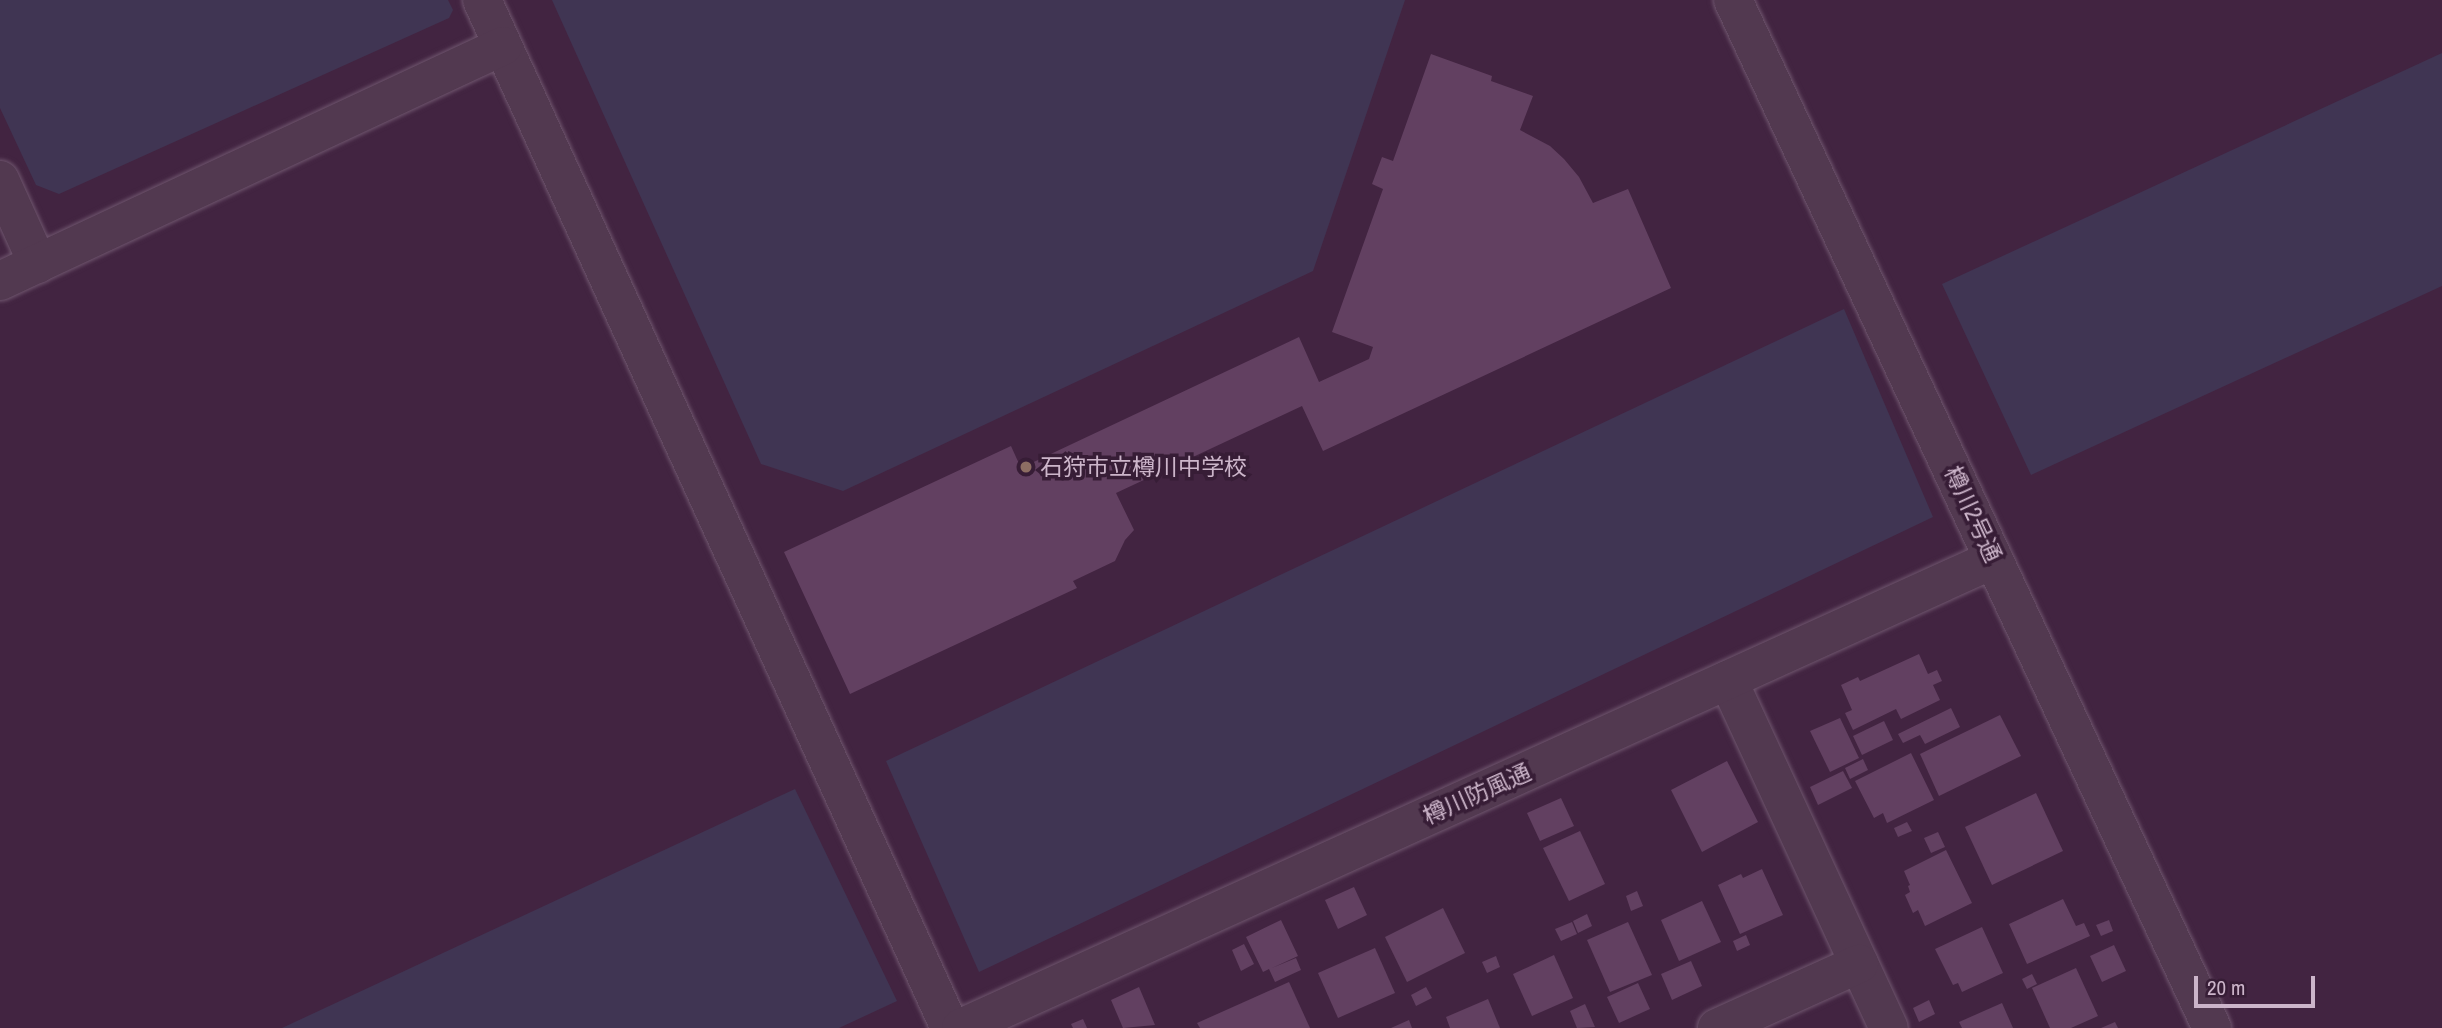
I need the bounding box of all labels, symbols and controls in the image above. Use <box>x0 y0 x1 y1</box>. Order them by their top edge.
place label: 石狩市立樽川中学校 <box>1040 453 1247 481</box>
marker: 石狩市立樽川中学校 <box>1018 459 1034 475</box>
street label: 樽川2号通 <box>1939 462 2007 566</box>
street label: 樽川防風通 <box>1419 758 1535 830</box>
scale bar <box>2197 962 2318 1006</box>
text: 20 m <box>2207 973 2245 1002</box>

